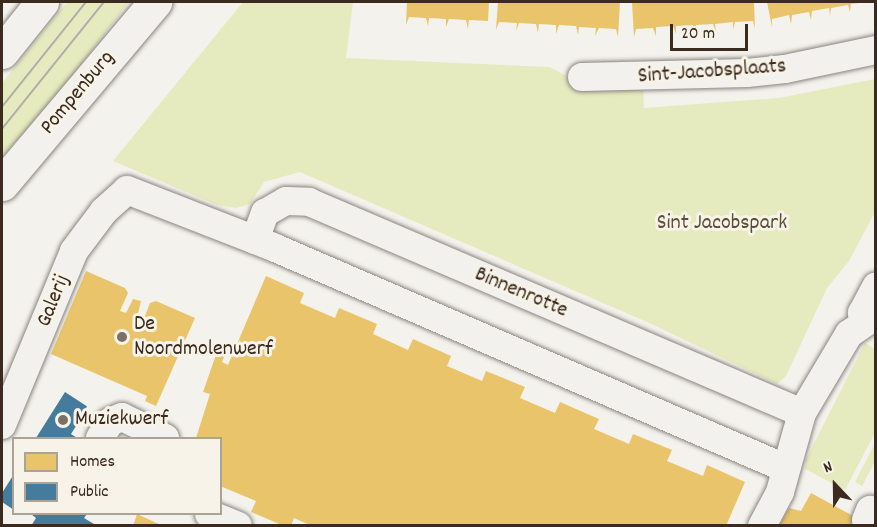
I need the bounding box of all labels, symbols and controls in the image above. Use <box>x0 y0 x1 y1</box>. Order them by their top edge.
scale bar <box>673 12 751 50</box>
text: 20 m <box>681 22 715 47</box>
street label: Pompenburg <box>35 46 121 140</box>
street label: Sint-Jacobsplaats <box>637 54 787 90</box>
park label: Sint Jacobspark <box>657 211 787 237</box>
street label: Binnenrotte <box>471 262 571 324</box>
street label: Galerij <box>32 271 76 331</box>
place label: De Noordmolenwerf <box>134 311 273 362</box>
marker: De Noordmolenwerf <box>115 330 129 344</box>
place label: Muziekwerf <box>75 407 168 433</box>
marker: Muziekwerf <box>56 413 70 427</box>
legend <box>12 437 222 515</box>
text: Homes <box>70 450 115 475</box>
north arrow <box>805 455 865 515</box>
text: N <box>820 456 836 480</box>
text: Public <box>70 480 109 505</box>

